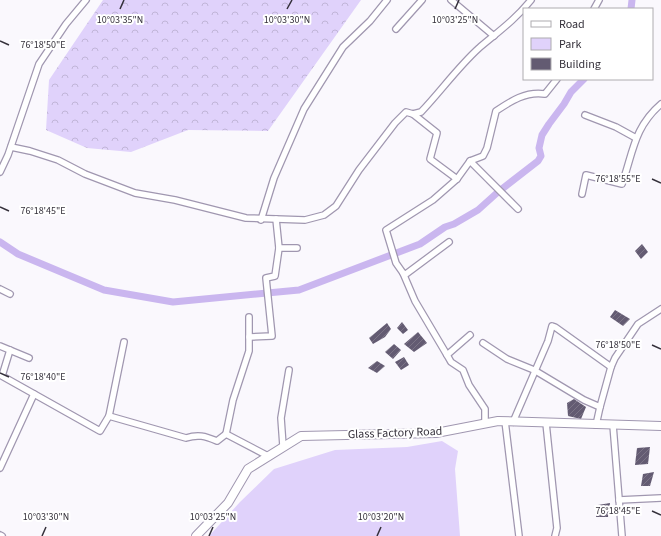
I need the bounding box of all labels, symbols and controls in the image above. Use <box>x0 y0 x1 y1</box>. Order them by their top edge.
legend <box>523 8 653 80</box>
text: 10°03'35"N <box>97 13 143 27</box>
text: 10°03'30"N <box>264 13 310 27</box>
text: 10°03'25"N <box>432 13 478 27</box>
text: Road <box>559 16 585 33</box>
text: Park <box>559 36 581 53</box>
text: 76°18'50"E <box>20 38 66 52</box>
text: Building <box>559 56 601 73</box>
text: 76°18'55"E <box>595 172 641 186</box>
text: 76°18'45"E <box>20 204 66 218</box>
text: 76°18'50"E <box>595 338 641 352</box>
text: 76°18'40"E <box>20 370 66 384</box>
street label: Glass Factory Road <box>347 423 443 443</box>
text: 76°18'45"E <box>595 504 641 518</box>
text: 10°03'30"N <box>23 510 69 524</box>
text: 10°03'25"N <box>190 510 236 524</box>
text: 10°03'20"N <box>358 510 404 524</box>

